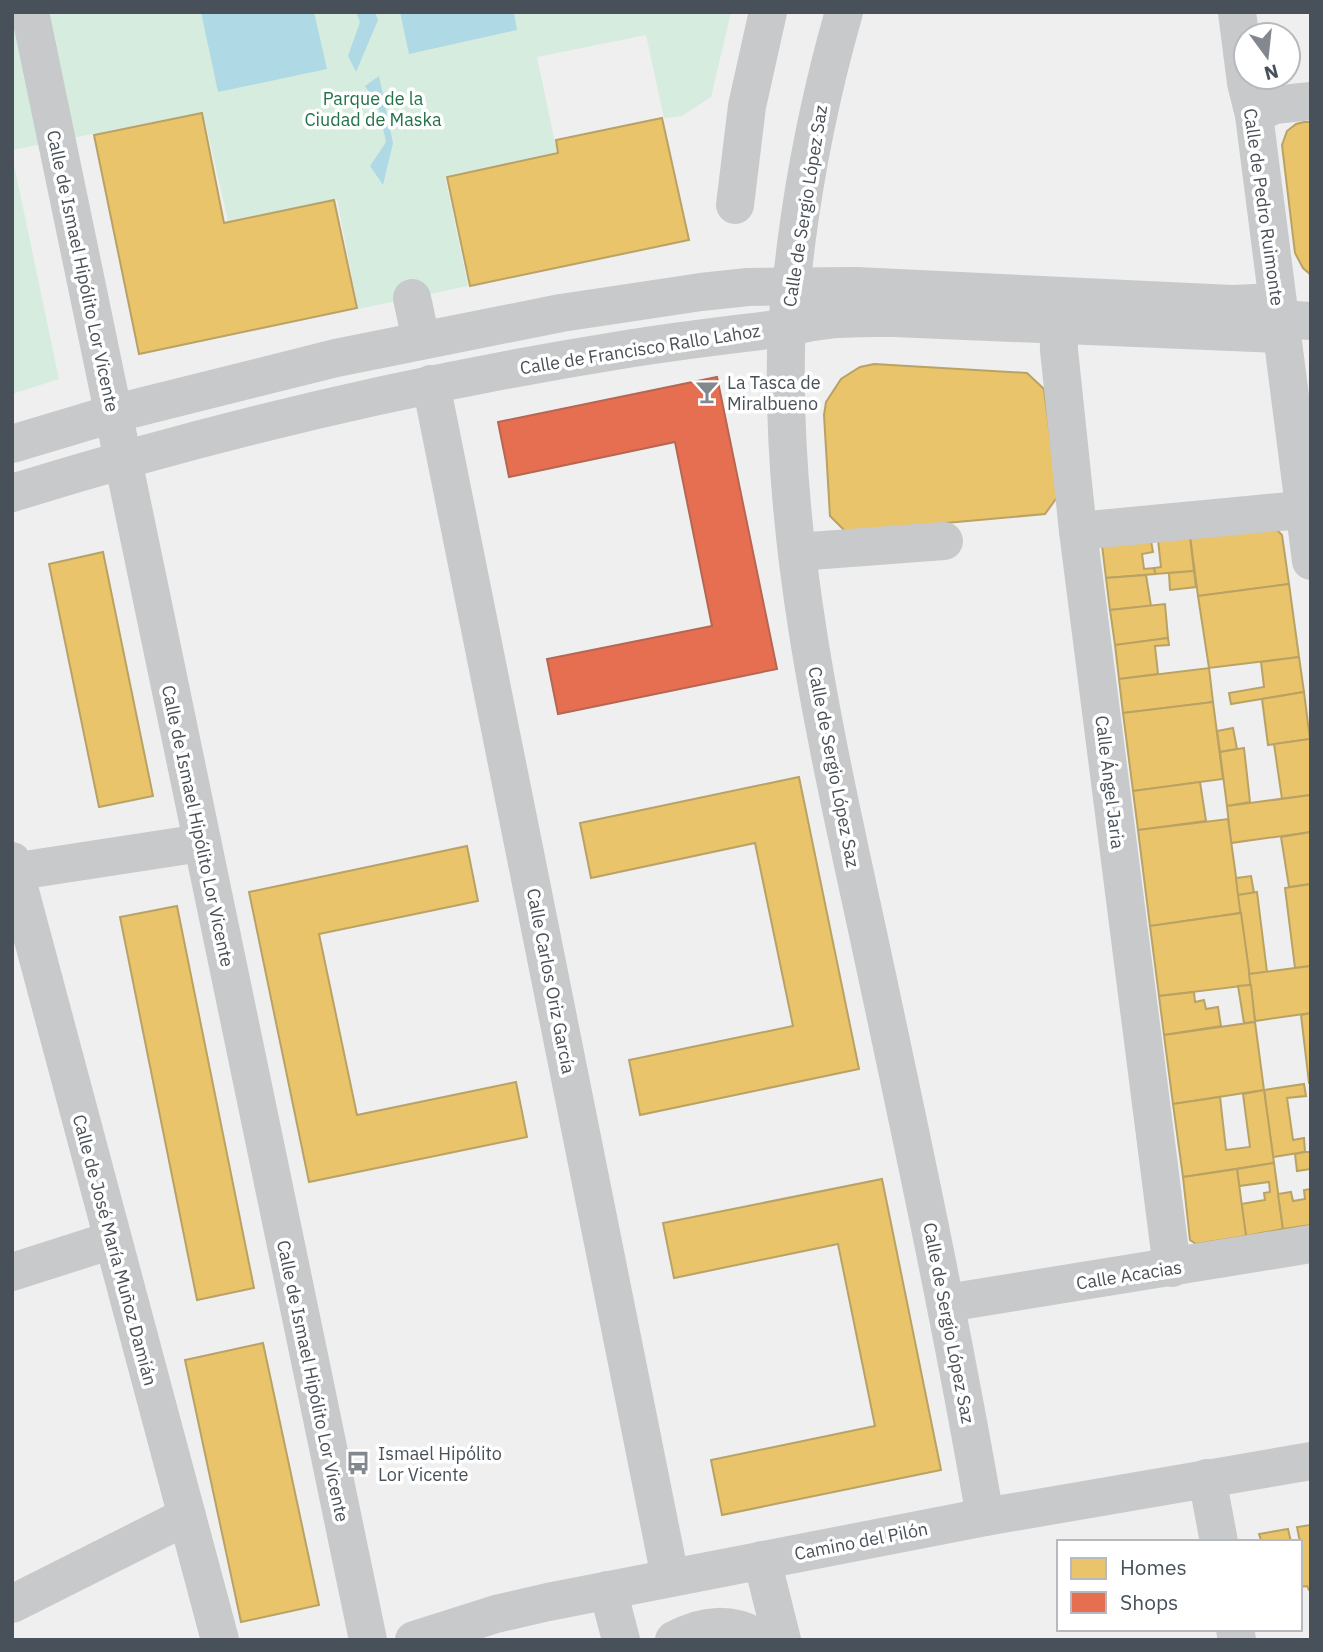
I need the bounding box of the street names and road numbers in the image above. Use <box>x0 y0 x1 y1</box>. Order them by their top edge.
street label: Calle de Sergio López Saz <box>778 103 832 309</box>
street label: Calle de Pedro Ruimonte <box>1239 107 1289 307</box>
street label: Calle de Ismael Hipólito Lor Vicente <box>42 128 124 414</box>
street label: Calle de Francisco Rallo Lahoz <box>518 319 762 379</box>
street label: Calle de Sergio López Saz <box>803 665 865 869</box>
street label: Calle de Ismael Hipólito Lor Vicente <box>157 683 239 969</box>
street label: Calle Ángel Jaria <box>1090 714 1130 850</box>
street label: Calle Carlos Oriz García <box>522 886 580 1076</box>
street label: Calle de José María Muñoz Damián <box>68 1112 162 1388</box>
street label: Calle de Sergio López Saz <box>918 1221 980 1425</box>
street label: Calle de Ismael Hipólito Lor Vicente <box>272 1238 354 1524</box>
street label: Calle Acacias <box>1074 1255 1184 1295</box>
street label: Camino del Pilón <box>792 1517 930 1565</box>

